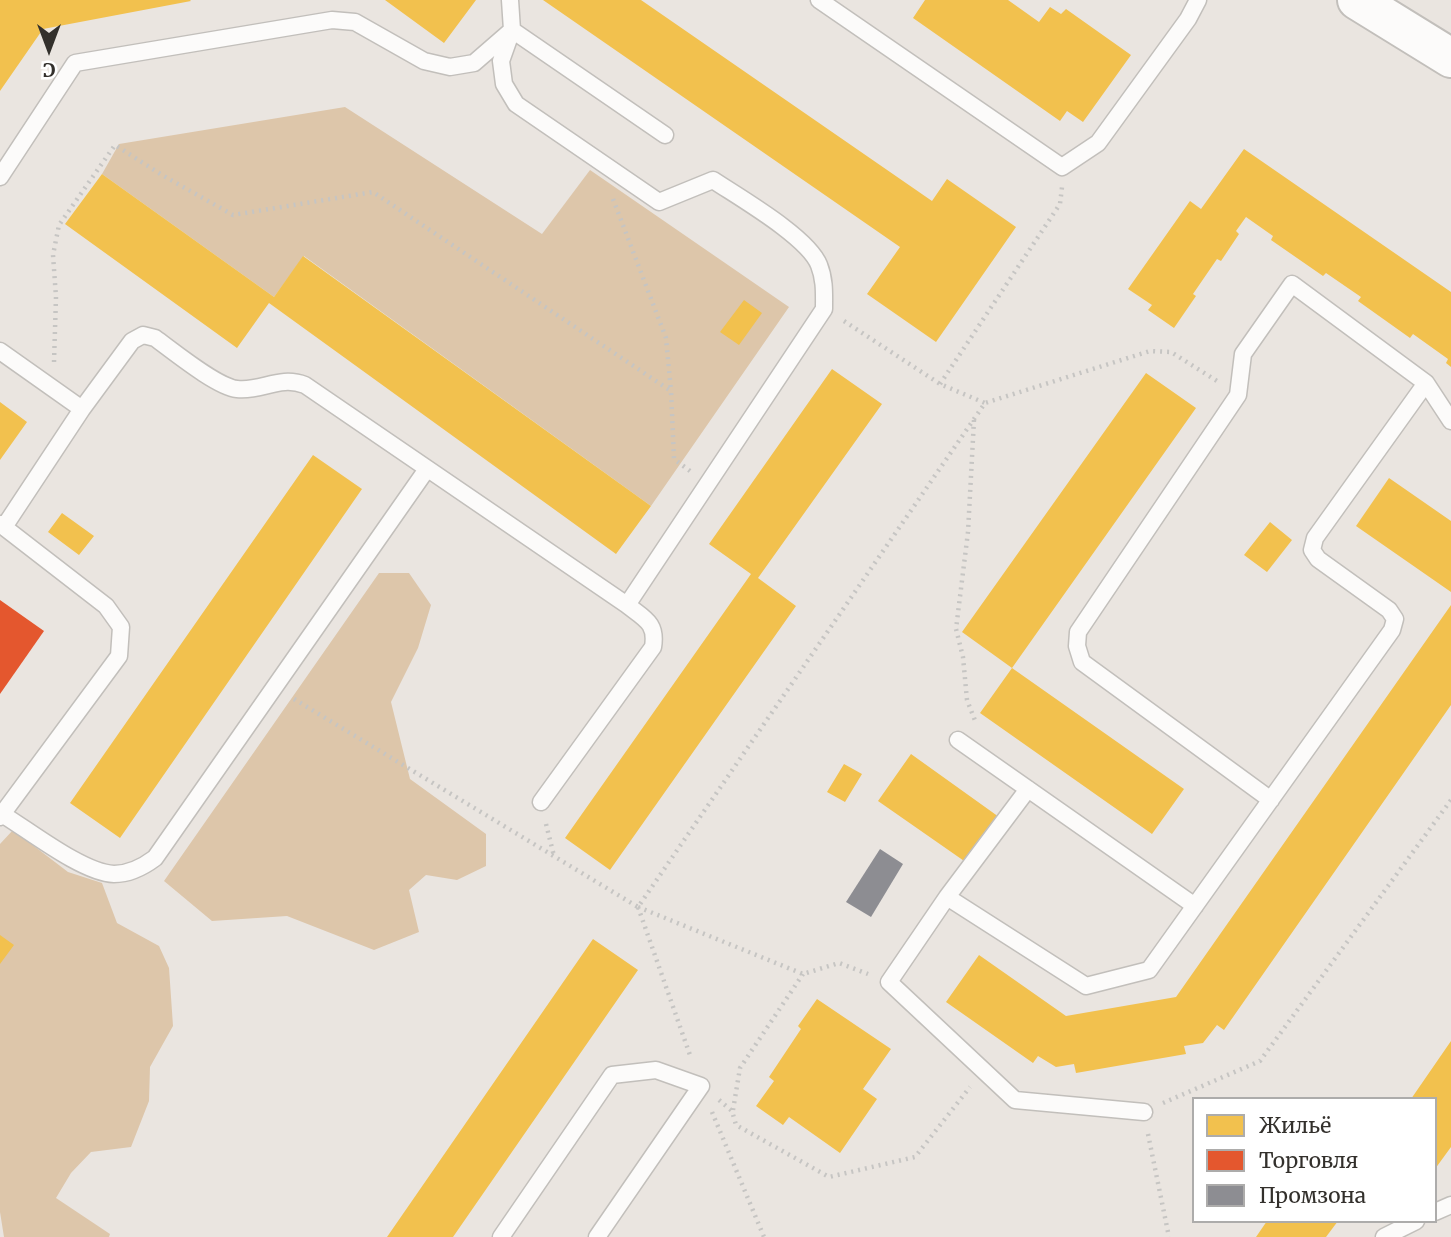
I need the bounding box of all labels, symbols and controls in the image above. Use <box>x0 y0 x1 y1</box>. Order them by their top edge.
north arrow <box>14 14 84 84</box>
text: С <box>43 58 55 82</box>
legend <box>1192 1097 1437 1223</box>
text: Жильё <box>1259 1112 1331 1139</box>
text: Торговля <box>1259 1147 1358 1174</box>
text: Промзона <box>1259 1182 1366 1209</box>

